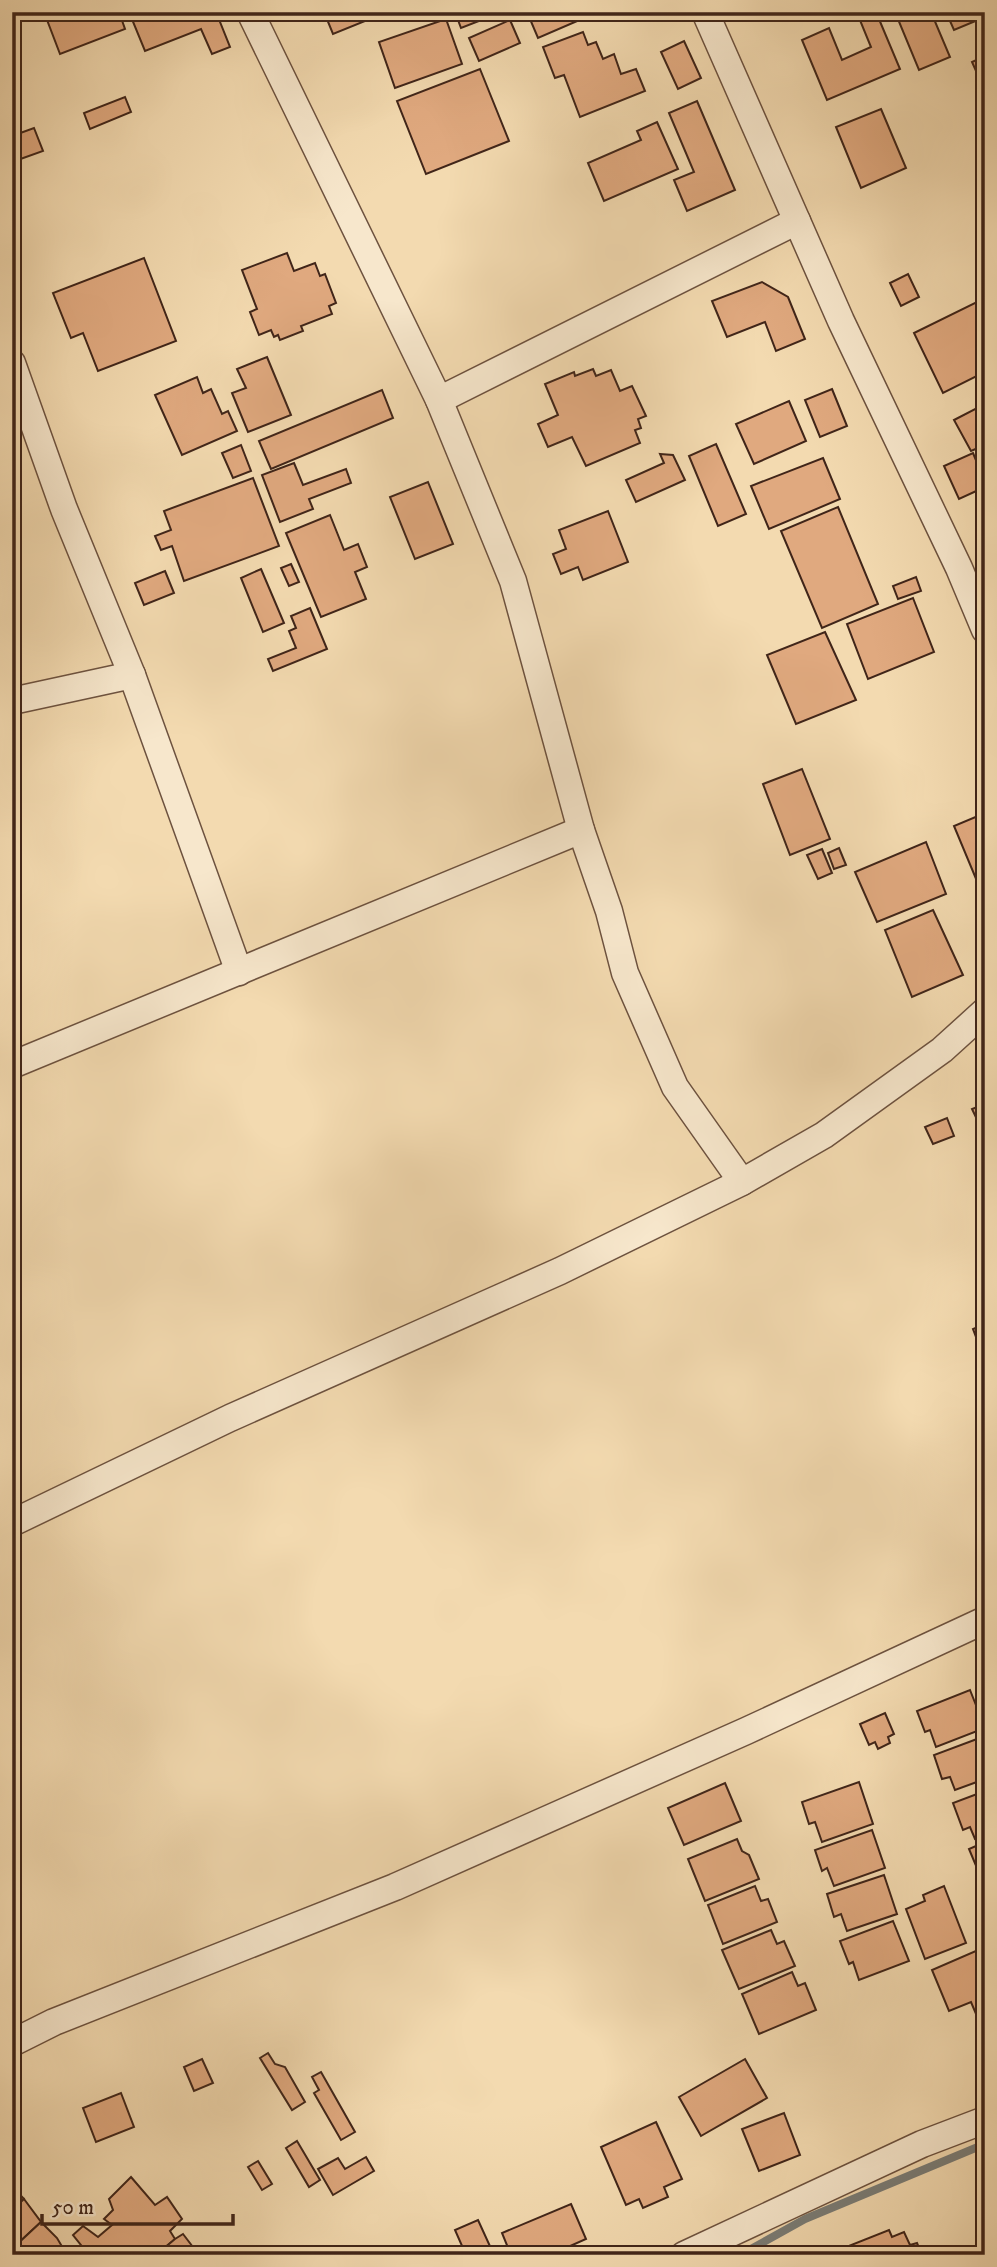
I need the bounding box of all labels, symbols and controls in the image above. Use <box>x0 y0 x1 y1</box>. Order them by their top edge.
scale bar <box>42 2183 233 2227</box>
text: 50 m <box>52 2195 94 2221</box>

